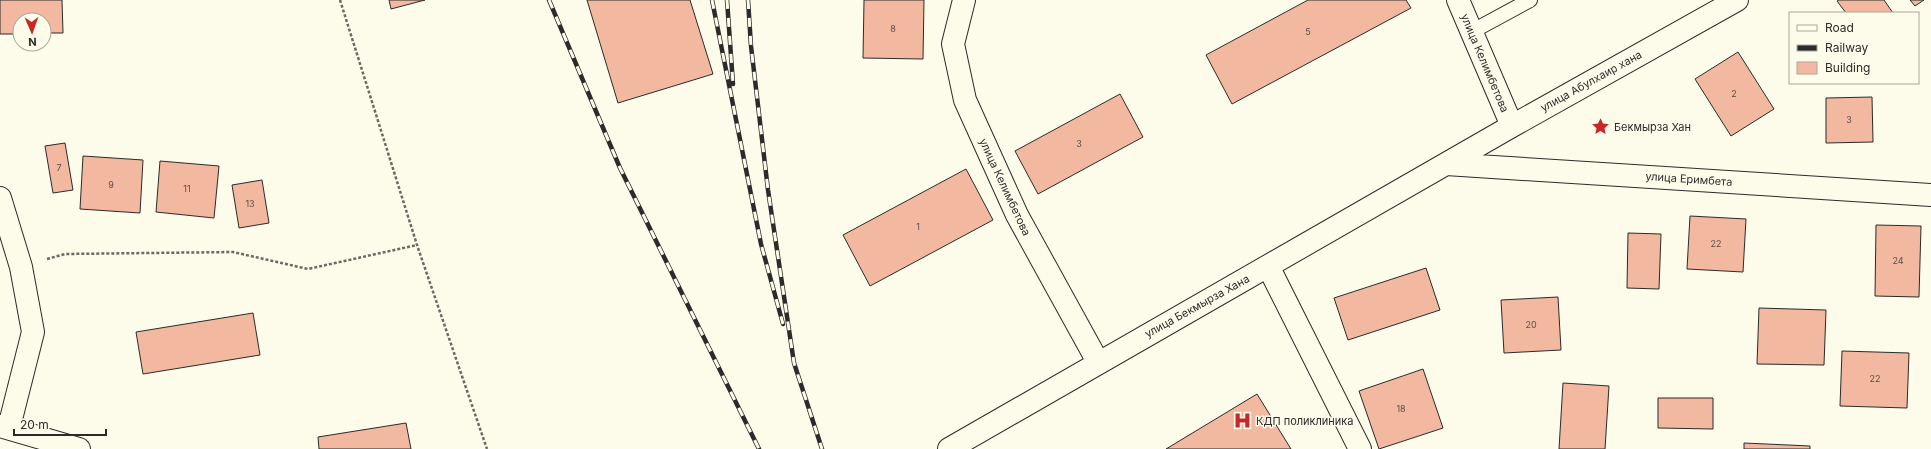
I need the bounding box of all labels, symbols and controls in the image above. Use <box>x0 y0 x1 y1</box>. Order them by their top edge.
north arrow <box>12 12 52 52</box>
street label: улица Келимбетова <box>1458 12 1512 114</box>
legend <box>1789 12 1919 84</box>
text: Road <box>1825 20 1854 35</box>
house number: 8 <box>890 23 896 34</box>
house number: 5 <box>1305 26 1311 37</box>
text: N <box>28 35 37 49</box>
text: Railway <box>1825 40 1869 55</box>
street label: улица Абулхаир хана <box>1538 47 1644 115</box>
text: Building <box>1825 60 1870 75</box>
house number: 2 <box>1731 88 1737 99</box>
house number: 3 <box>1846 114 1852 125</box>
place icon: Бекмырза Хан <box>1591 117 1611 137</box>
place label: Бекмырза Хан <box>1614 120 1691 134</box>
street label: улица Келимбетова <box>976 136 1034 238</box>
house number: 3 <box>1076 138 1082 149</box>
house number: 7 <box>56 162 62 173</box>
street label: улица Еримбета <box>1645 169 1733 189</box>
house number: 9 <box>108 179 114 190</box>
house number: 11 <box>183 183 191 194</box>
house number: 13 <box>245 198 255 209</box>
house number: 1 <box>916 221 920 232</box>
house number: 22 <box>1711 238 1721 249</box>
house number: 24 <box>1892 255 1904 266</box>
street label: улица Бекмырза Хана <box>1142 271 1252 341</box>
house number: 20 <box>1525 319 1537 330</box>
house number: 22 <box>1870 373 1880 384</box>
house number: 18 <box>1396 403 1406 414</box>
scale bar <box>14 411 106 437</box>
hospital icon: КДП поликлиника <box>1233 411 1253 431</box>
place label: КДП поликлиника <box>1256 414 1354 428</box>
text: 20 m <box>20 417 49 432</box>

